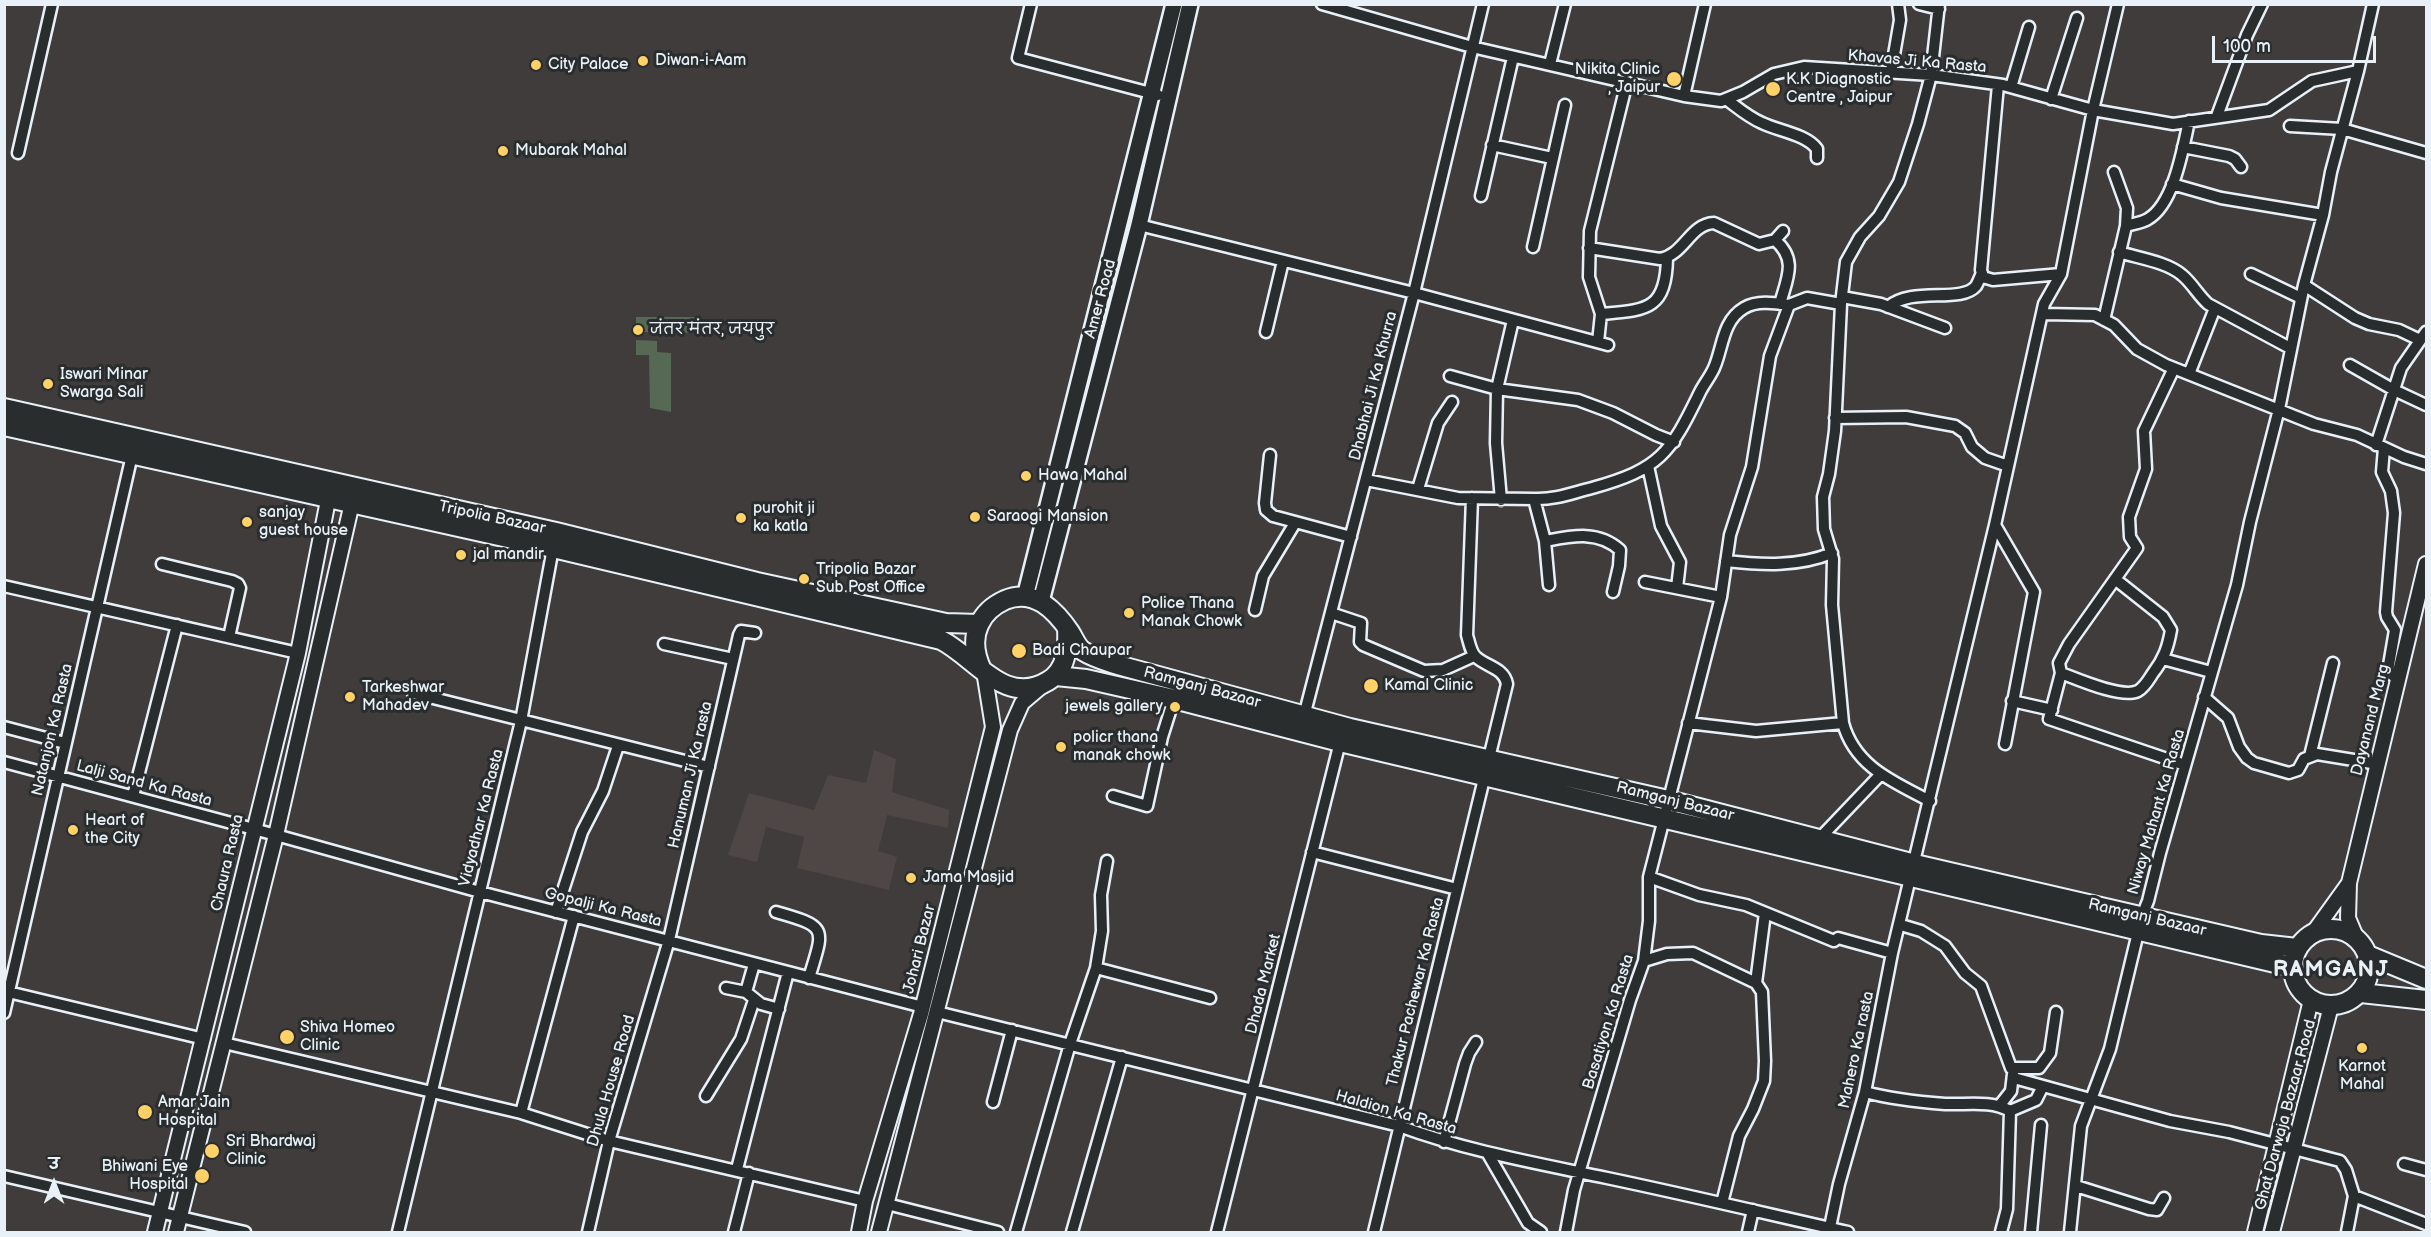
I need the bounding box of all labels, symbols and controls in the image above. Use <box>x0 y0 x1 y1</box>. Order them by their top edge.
scale bar <box>2215 24 2378 62</box>
text: 100 m <box>2223 36 2271 57</box>
street label: Khavas Ji Ka Rasta <box>1847 46 1987 78</box>
place label: Diwan-i-Aam <box>655 51 746 71</box>
marker: Diwan-i-Aam <box>636 54 650 68</box>
place label: City Palace <box>548 55 629 75</box>
marker: City Palace <box>529 58 543 72</box>
place label: Nikita Clinic , Jaipur <box>1575 60 1660 98</box>
marker: Nikita Clinic , Jaipur <box>1665 70 1683 88</box>
place label: K.K Diagnostic Centre , Jaipur <box>1786 70 1892 108</box>
marker: K.K Diagnostic Centre , Jaipur <box>1764 80 1782 98</box>
place label: Mubarak Mahal <box>515 141 627 161</box>
marker: Mubarak Mahal <box>496 144 510 158</box>
street label: Amer Road <box>1081 257 1121 341</box>
street label: Dhabhai Ji Ka Khurra <box>1346 309 1402 463</box>
place label: जंतर मंतर, जयपुर <box>650 320 774 340</box>
marker: जंतर मंतर, जयपुर <box>631 323 645 337</box>
place label: Iswari Minar Swarga Sali <box>60 365 148 403</box>
marker: Iswari Minar Swarga Sali <box>41 377 55 391</box>
place label: Hawa Mahal <box>1038 466 1127 486</box>
marker: Hawa Mahal <box>1019 469 1033 483</box>
street label: Tripolia Bazaar <box>437 497 547 539</box>
place label: purohit ji ka katla <box>753 499 815 537</box>
place label: sanjay guest house <box>259 503 348 541</box>
place label: Saraogi Mansion <box>987 507 1108 527</box>
marker: Saraogi Mansion <box>968 510 982 524</box>
marker: purohit ji ka katla <box>734 511 748 525</box>
marker: sanjay guest house <box>240 515 254 529</box>
place label: jal mandir <box>473 545 544 565</box>
marker: jal mandir <box>454 548 468 562</box>
place label: Tripolia Bazar Sub Post Office <box>816 560 925 598</box>
marker: Tripolia Bazar Sub Post Office <box>797 572 811 586</box>
place label: Police Thana Manak Chowk <box>1141 594 1242 632</box>
marker: Police Thana Manak Chowk <box>1122 606 1136 620</box>
place label: Badi Chaupar <box>1032 641 1132 661</box>
marker: Badi Chaupar <box>1010 642 1028 660</box>
street label: Natanjon Ka Rasta <box>28 662 78 798</box>
street label: Dayanand Marg <box>2348 662 2394 778</box>
street label: Ramganj Bazaar <box>1141 663 1263 713</box>
place label: Kamal Clinic <box>1384 676 1473 696</box>
marker: Kamal Clinic <box>1362 677 1380 695</box>
place label: Tarkeshwar Mahadev <box>362 678 444 716</box>
marker: Tarkeshwar Mahadev <box>343 690 357 704</box>
place label: jewels gallery <box>1065 697 1163 717</box>
street label: Hanuman Ji Ka rasta <box>665 700 717 850</box>
marker: jewels gallery <box>1168 700 1182 714</box>
street label: Niway Mahant Ka Rasta <box>2124 727 2190 897</box>
place label: policr thana manak chowk <box>1073 728 1170 766</box>
marker: policr thana manak chowk <box>1054 740 1068 754</box>
street label: Vidyadhar Ka Rasta <box>456 747 508 889</box>
street label: Lalji Sand Ka Rasta <box>74 757 214 811</box>
street label: Ramganj Bazaar <box>1614 778 1736 826</box>
place label: Heart of the City <box>85 811 144 849</box>
street label: Chaura Rasta <box>208 813 248 913</box>
marker: Heart of the City <box>66 823 80 837</box>
place label: Jama Masjid <box>923 868 1014 888</box>
marker: Jama Masjid <box>904 871 918 885</box>
street label: Gopalji Ka Rasta <box>542 884 664 932</box>
street label: Thakur Pachewar Ka Rasta <box>1383 895 1449 1089</box>
street label: Ramganj Bazaar <box>2086 895 2208 941</box>
street label: Johari Bazar <box>900 902 940 996</box>
street label: Dhada Market <box>1242 932 1286 1036</box>
street label: Basatiyon Ka Rasta <box>1579 952 1639 1092</box>
district label: RAMGANJ <box>2273 957 2389 983</box>
street label: Mahero Ka rasta <box>1835 990 1879 1110</box>
street label: Dhula House Road <box>584 1013 640 1149</box>
place label: Shiva Homeo Clinic <box>300 1018 395 1056</box>
street label: Ghat Darwaja Bazaar Road <box>2251 1018 2321 1212</box>
marker: Shiva Homeo Clinic <box>278 1028 296 1046</box>
marker: Karnot Mahal <box>2355 1041 2369 1055</box>
place label: Karnot Mahal <box>2338 1057 2386 1095</box>
street label: Haldion Ka Rasta <box>1333 1087 1459 1139</box>
place label: Amar Jain Hospital <box>158 1093 230 1131</box>
marker: Amar Jain Hospital <box>136 1103 154 1121</box>
place label: Sri Bhardwaj Clinic <box>226 1132 316 1170</box>
marker: Sri Bhardwaj Clinic <box>203 1142 221 1160</box>
north arrow <box>24 1153 84 1213</box>
text: उ <box>49 1155 59 1174</box>
place label: Bhiwani Eye Hospital <box>101 1157 188 1195</box>
marker: Bhiwani Eye Hospital <box>193 1167 211 1185</box>

